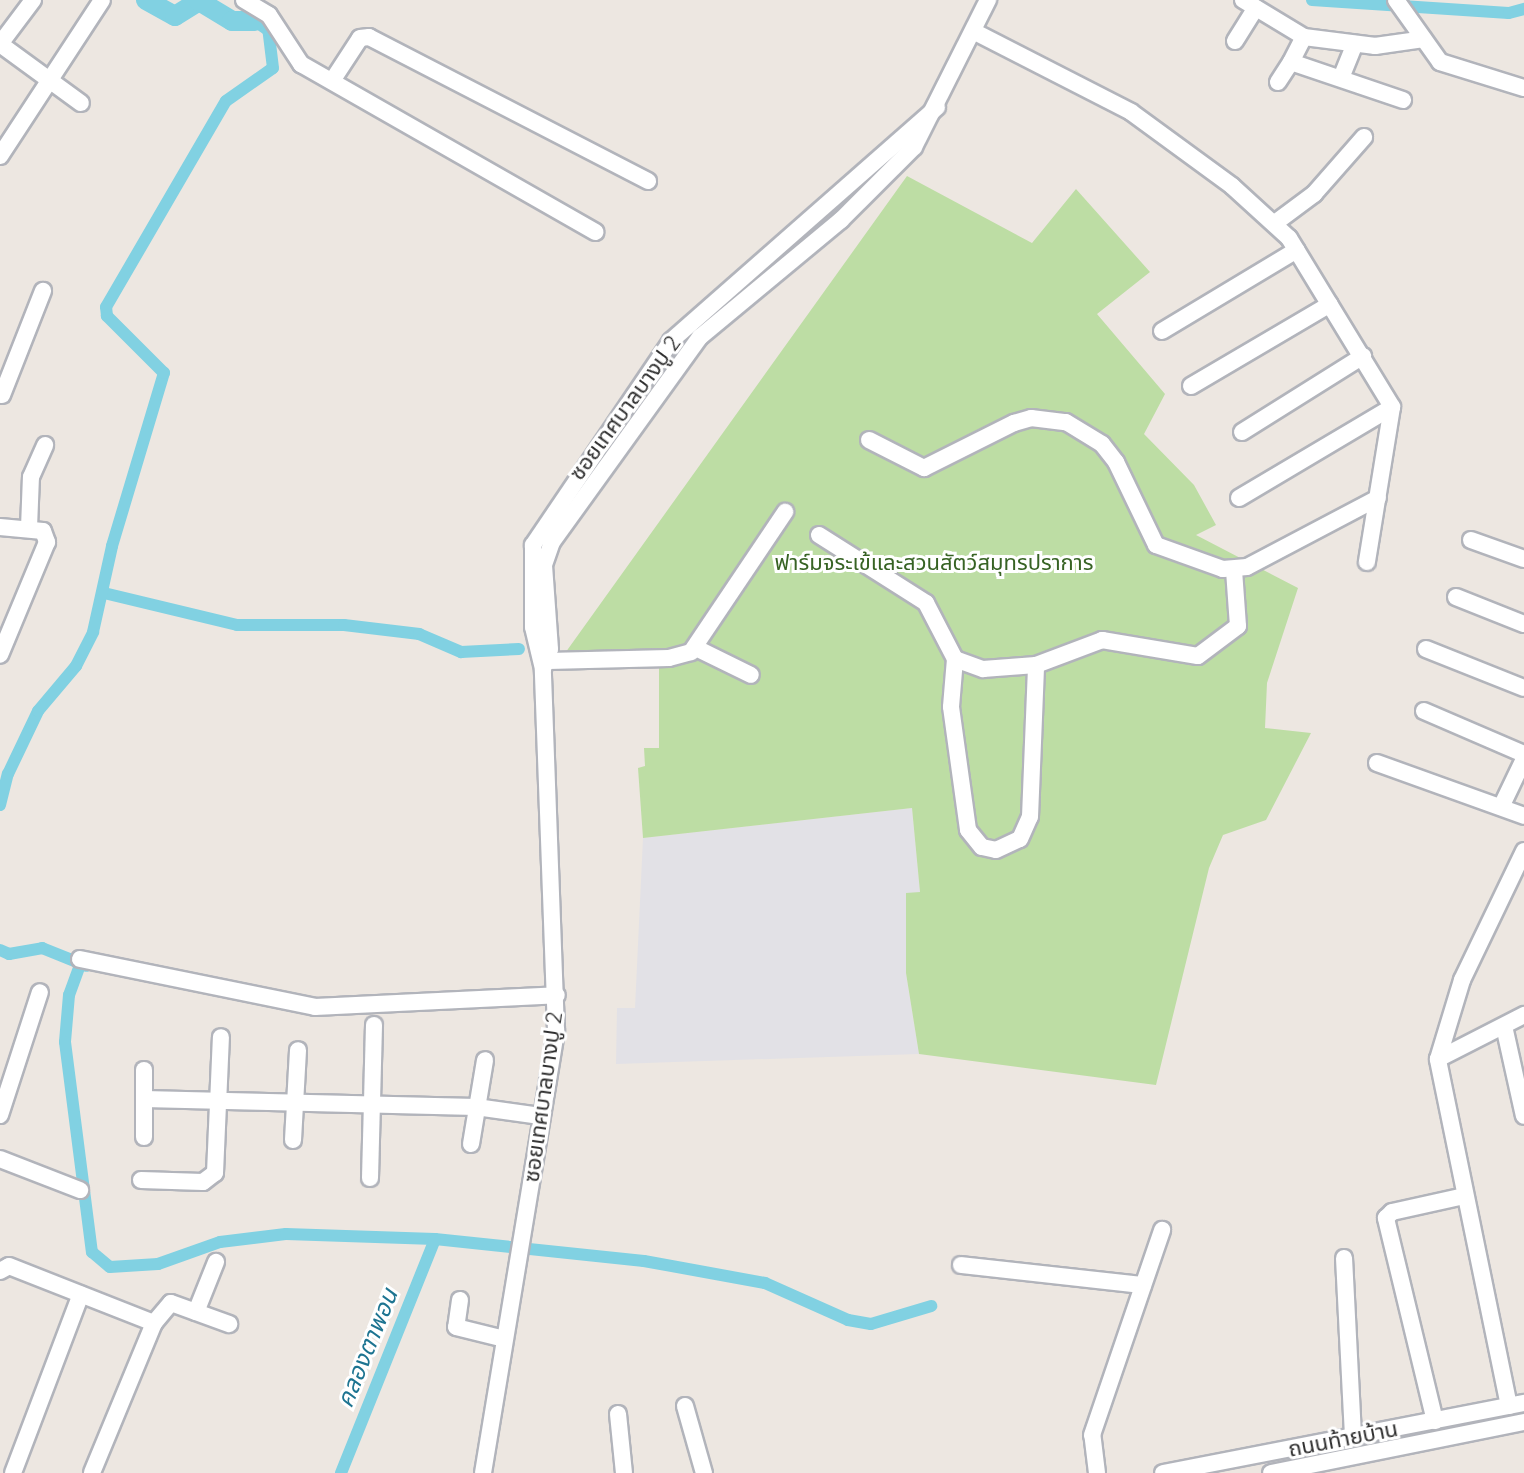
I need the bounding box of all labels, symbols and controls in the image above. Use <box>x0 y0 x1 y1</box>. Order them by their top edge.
street label: ซอยเทศบาลบางปู 2 <box>564 331 686 485</box>
park label: ฟาร์มจระเข้และสวนสัตว์สมุทรปราการ <box>775 550 1093 576</box>
street label: ซอยเทศบาลบางปู 2 <box>518 1010 568 1184</box>
water label: คลองตาพอน <box>330 1285 404 1411</box>
street label: ถนนท้ายบ้าน <box>1286 1415 1400 1463</box>

